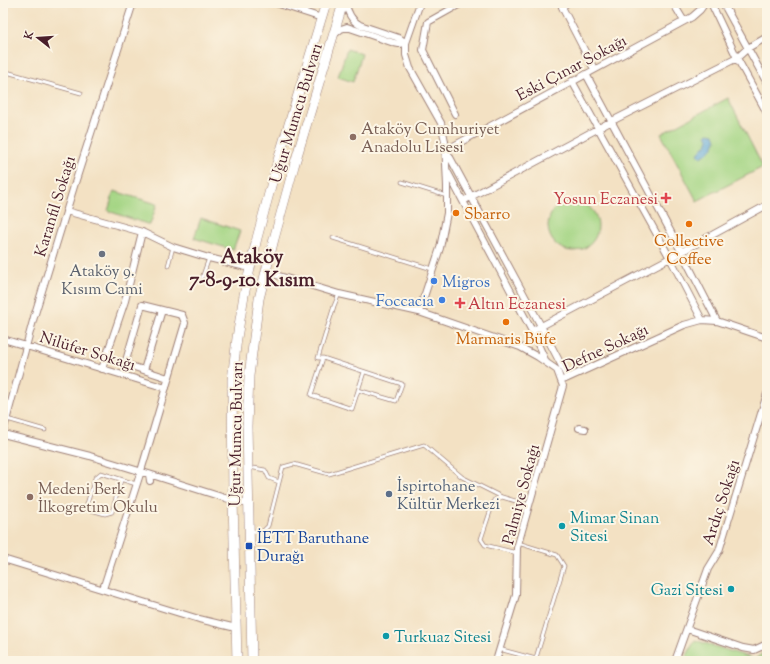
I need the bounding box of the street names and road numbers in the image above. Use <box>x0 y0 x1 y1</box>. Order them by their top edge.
street label: Eski Çınar Sokağı <box>513 30 632 108</box>
street label: Uğur Mumcu Bulvarı <box>265 40 330 187</box>
street label: Karanfil Sokağı <box>30 153 83 260</box>
street label: Defne Sokağı <box>559 319 653 379</box>
street label: Nilüfer Sokağı <box>36 327 139 378</box>
street label: Uğur Mumcu Bulvarı <box>225 361 250 507</box>
street label: Palmiye Sokağı <box>498 441 547 548</box>
street label: Ardıç Sokağı <box>698 456 747 549</box>

